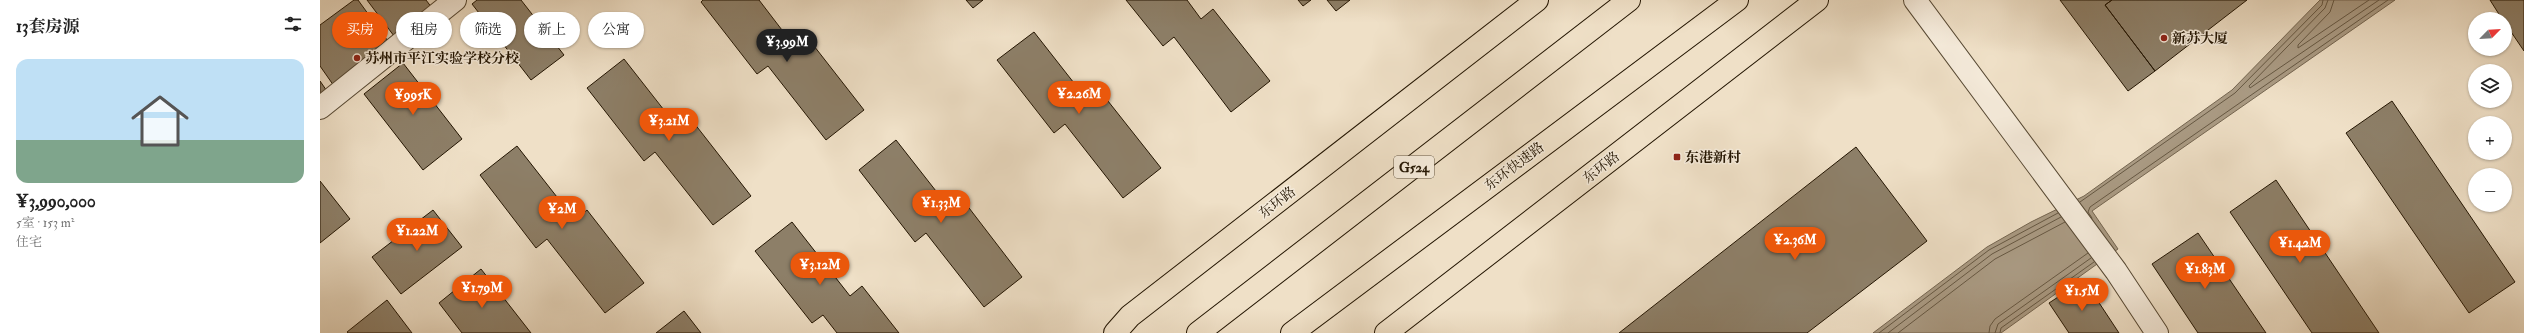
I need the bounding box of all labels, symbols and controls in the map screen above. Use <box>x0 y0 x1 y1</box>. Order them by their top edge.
chip: 买房 <box>332 12 388 48</box>
chip: 租房 <box>396 12 452 48</box>
chip: 筛选 <box>460 12 516 48</box>
chip: 新上 <box>524 12 580 48</box>
chip: 公寓 <box>588 12 644 48</box>
north arrow <box>2468 12 2512 56</box>
map controls <box>2468 12 2512 212</box>
icon: filters <box>282 13 304 35</box>
text: 13套房源 <box>16 16 80 37</box>
pin: ¥3.99M <box>754 29 820 63</box>
place label: 新苏大厦 <box>2172 30 2228 47</box>
marker: 新苏大厦 <box>2159 33 2169 43</box>
text: ¥3.99M <box>765 34 809 50</box>
place label: 苏州市平江实验学校分校 <box>365 50 519 67</box>
marker: 苏州市平江实验学校分校 <box>352 53 362 63</box>
button: layers <box>2468 64 2512 108</box>
pin: ¥2.26M <box>1046 81 1112 115</box>
pin: ¥995K <box>385 82 441 116</box>
icon: home <box>124 85 196 157</box>
text: ¥2.26M <box>1057 86 1101 102</box>
text: ¥995K <box>394 87 432 103</box>
pin: ¥3.21M <box>636 108 702 142</box>
text: ¥3.21M <box>648 113 690 129</box>
button: + <box>2468 116 2512 160</box>
street label: 东环快速路 <box>1481 139 1547 194</box>
street label: 东环路 <box>1580 148 1623 187</box>
place label: 东港新村 <box>1685 149 1741 166</box>
marker: 东港新村 <box>1672 152 1682 162</box>
road number: G524 <box>1394 156 1434 178</box>
button: − <box>2468 168 2512 212</box>
street label: 东环路 <box>1256 183 1299 222</box>
pin: ¥1.33M <box>908 190 974 224</box>
text: ¥3,990,000 <box>16 191 96 212</box>
text: ¥1.33M <box>921 195 961 211</box>
pin: ¥2M <box>543 196 581 230</box>
text: ¥2M <box>548 201 576 217</box>
text: 5室 · 153 m² <box>16 215 75 231</box>
pin: ¥1.22M <box>384 218 450 252</box>
text: ¥1.22M <box>396 223 438 239</box>
pin: ¥2.36M <box>1762 227 1828 261</box>
pin: ¥1.42M <box>2267 230 2333 264</box>
text: ¥2.36M <box>1773 232 1817 248</box>
text: 住宅 <box>16 234 42 250</box>
text: ¥1.42M <box>2278 235 2322 251</box>
pin: ¥3.12M <box>787 252 853 286</box>
pin: ¥1.83M <box>2172 256 2238 290</box>
text: ¥3.12M <box>799 257 841 273</box>
text: ¥1.83M <box>2185 261 2225 277</box>
pin: ¥1.79M <box>449 275 515 309</box>
pin: ¥1.5M <box>2054 278 2110 312</box>
text: ¥1.79M <box>461 280 503 296</box>
text: ¥1.5M <box>2064 283 2100 299</box>

